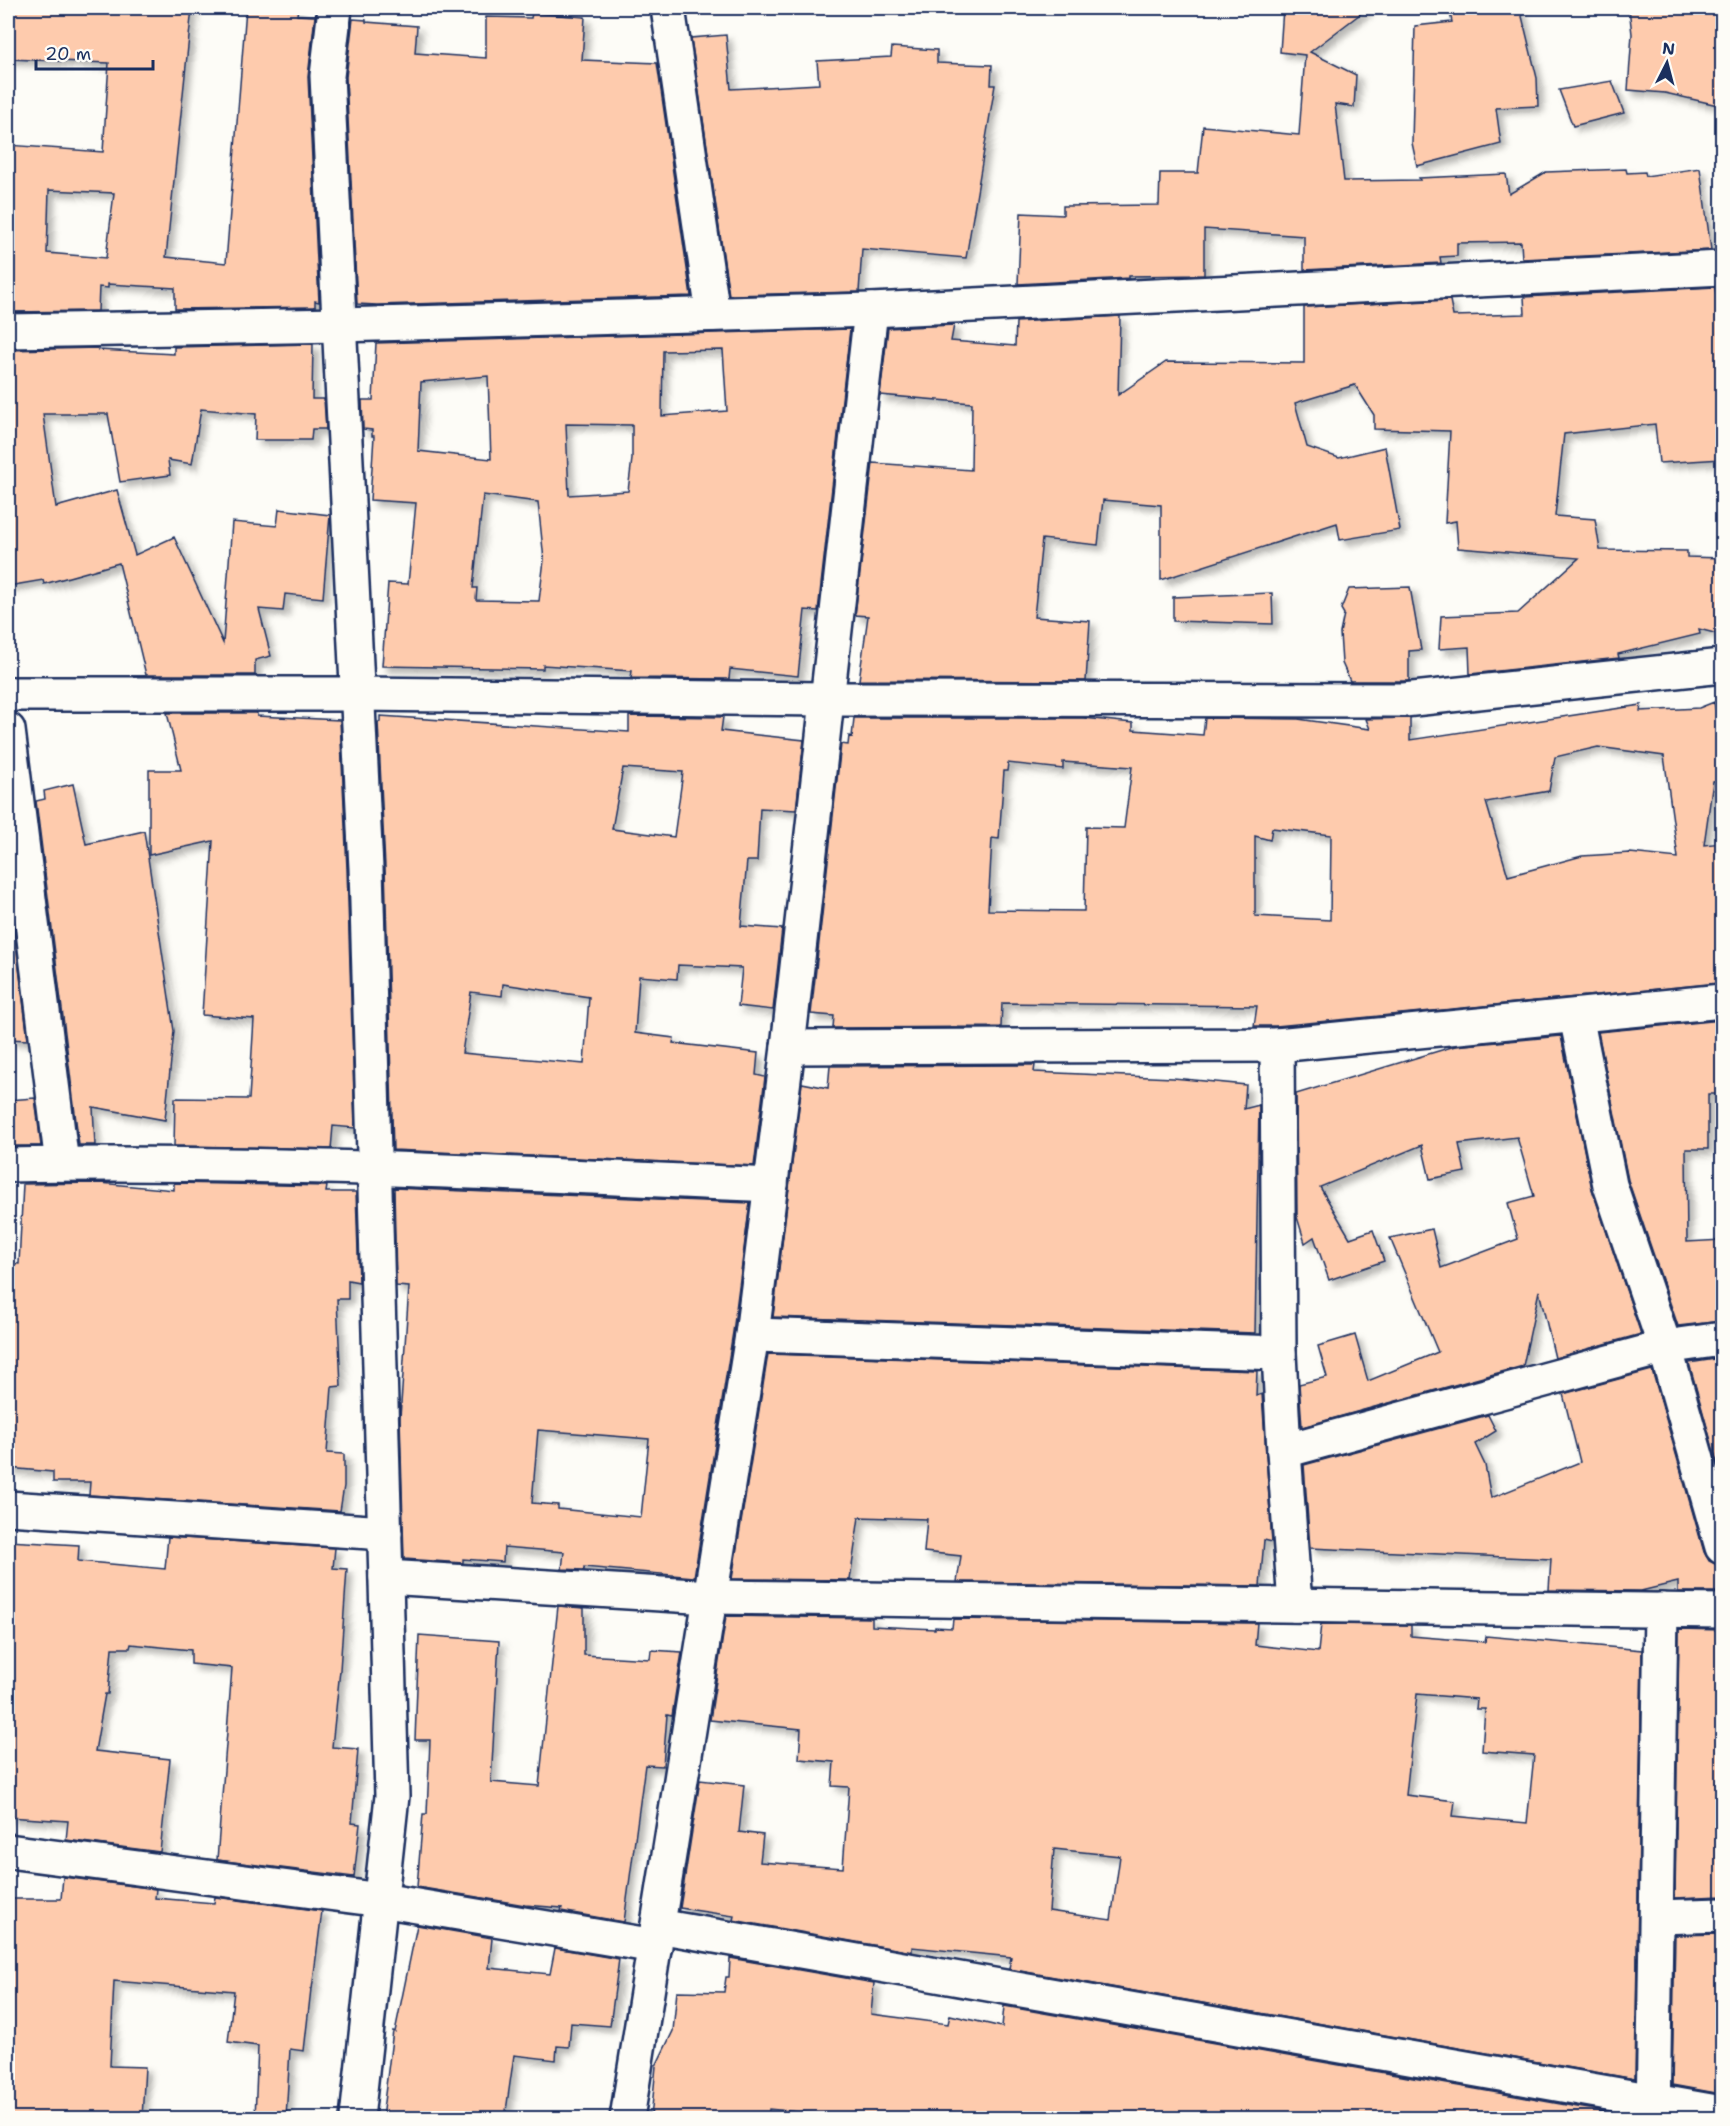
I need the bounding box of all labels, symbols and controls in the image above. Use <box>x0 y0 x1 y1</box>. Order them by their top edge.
scale bar <box>36 33 153 71</box>
north arrow <box>1637 33 1697 93</box>
text: N <box>1661 37 1676 60</box>
text: 20 m <box>45 42 91 66</box>

